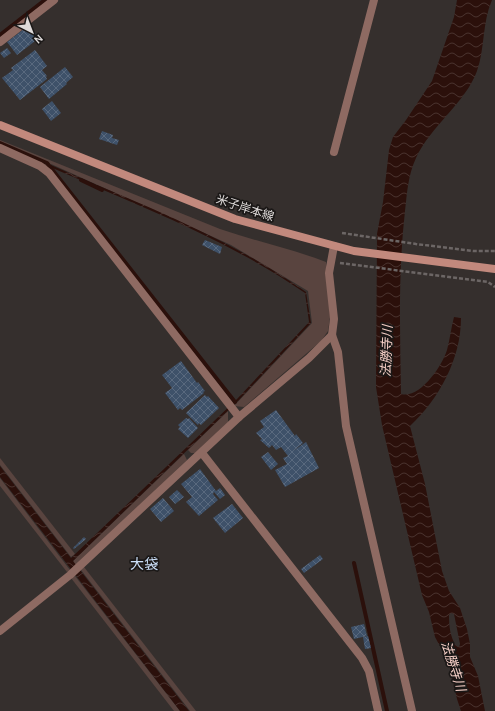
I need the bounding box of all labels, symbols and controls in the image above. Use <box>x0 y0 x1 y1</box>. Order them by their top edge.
north arrow <box>12 12 52 52</box>
text: N <box>31 32 46 47</box>
street label: 米子岸本線 <box>214 192 276 224</box>
water label: 法勝寺川 <box>378 323 395 377</box>
district label: 大袋 <box>130 556 158 573</box>
water label: 法勝寺川 <box>438 639 469 695</box>

